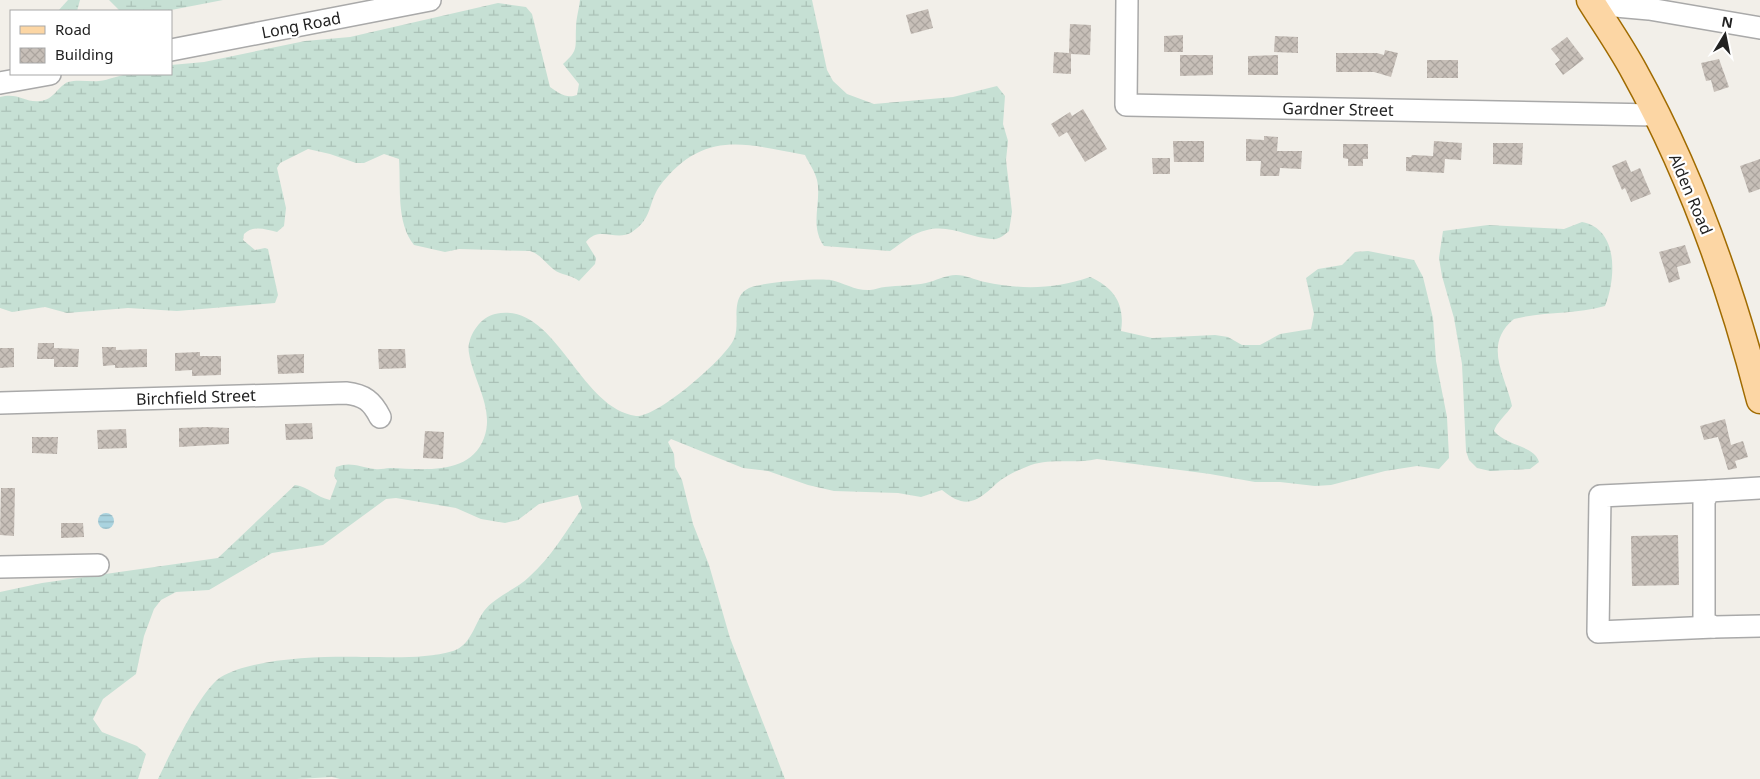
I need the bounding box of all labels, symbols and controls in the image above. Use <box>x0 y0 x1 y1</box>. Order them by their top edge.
street label: Long Road <box>259 7 343 43</box>
legend <box>10 10 172 75</box>
north arrow <box>1700 10 1750 60</box>
text: N <box>1720 11 1735 32</box>
text: Road <box>55 19 91 39</box>
text: Building <box>55 44 113 64</box>
street label: Gardner Street <box>1282 97 1394 121</box>
street label: Alden Road <box>1664 150 1718 238</box>
street label: Birchfield Street <box>136 384 256 410</box>

